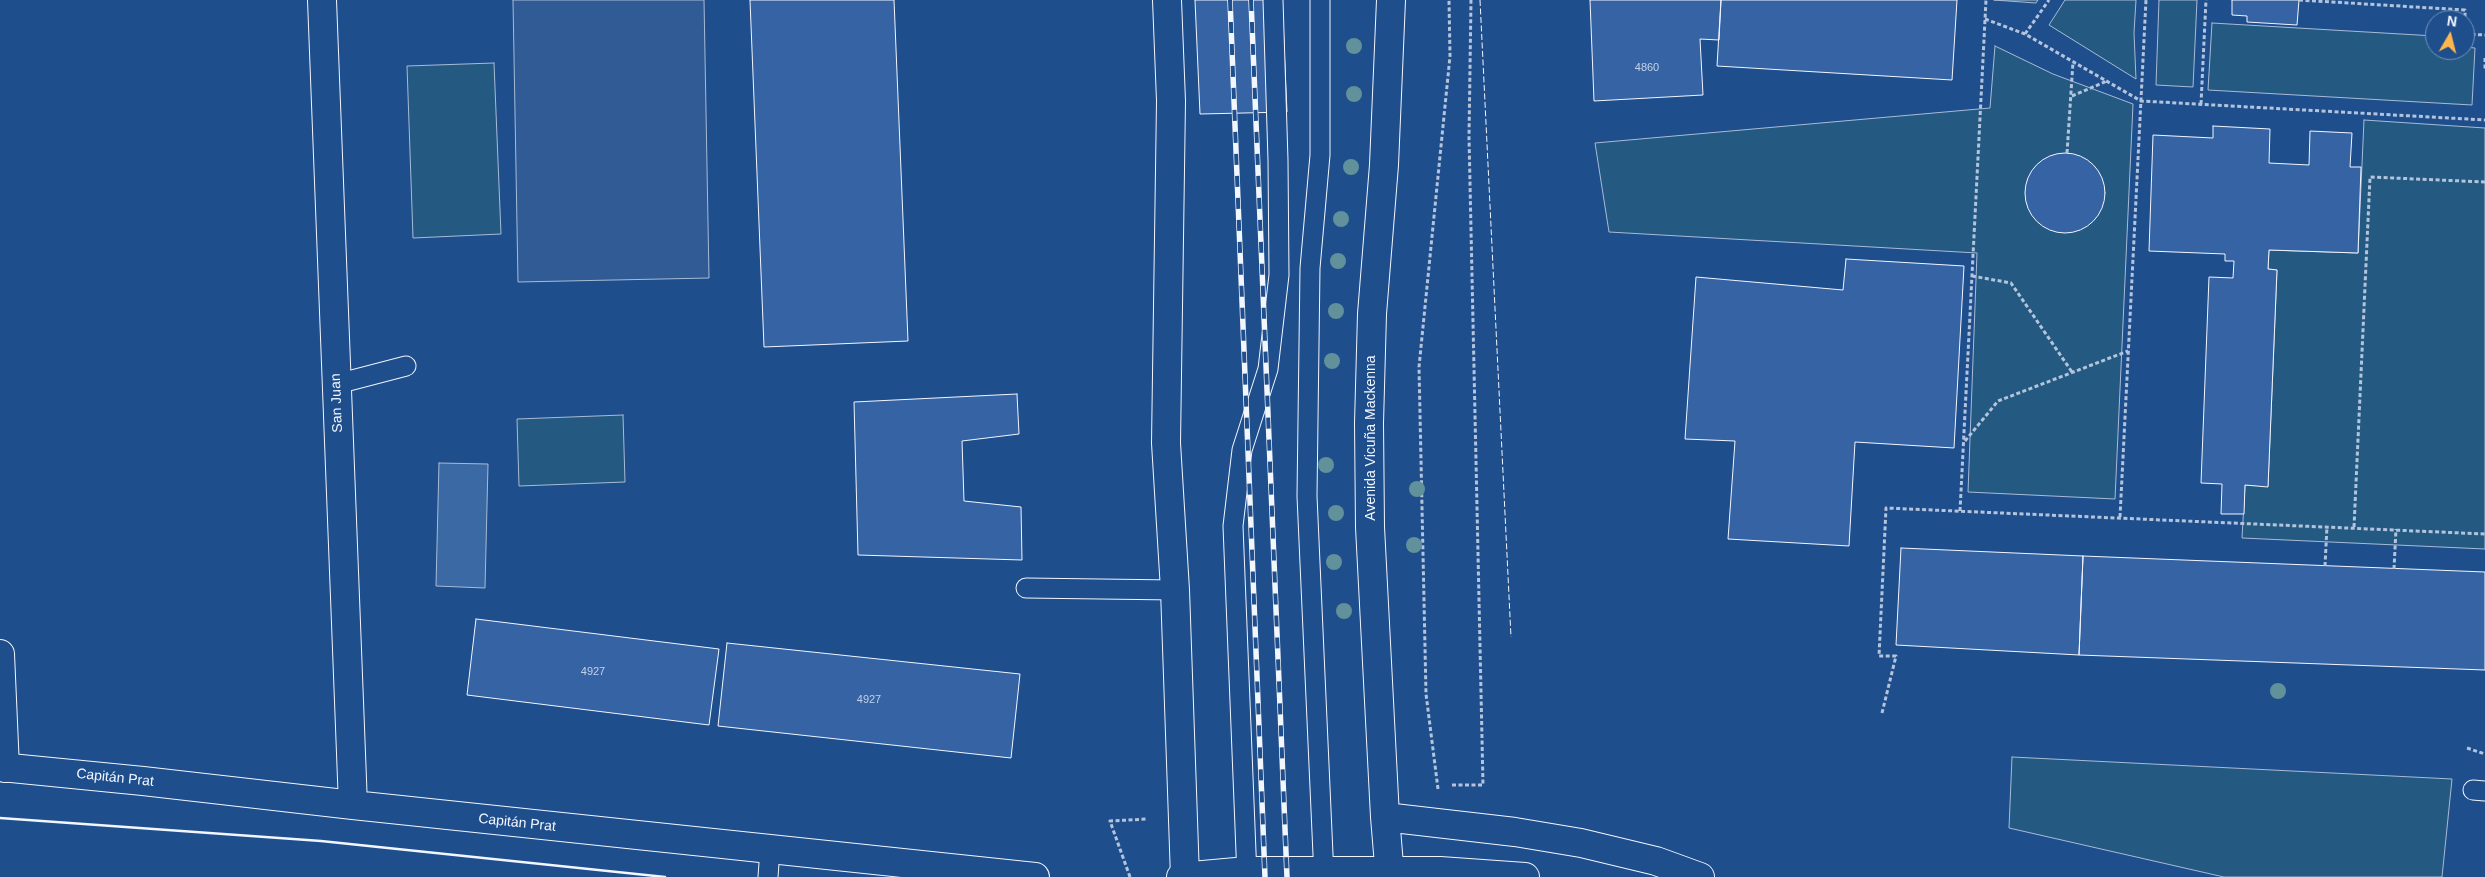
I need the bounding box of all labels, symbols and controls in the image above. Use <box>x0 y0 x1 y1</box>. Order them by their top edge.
north arrow <box>2425 10 2475 60</box>
text: N <box>2446 13 2458 30</box>
house number: 4860 <box>1635 61 1659 75</box>
street label: Avenida Vicuña Mackenna <box>1363 355 1379 521</box>
street label: San Juan <box>328 373 346 433</box>
house number: 4927 <box>581 665 605 679</box>
house number: 4927 <box>857 693 881 707</box>
street label: Capitán Prat <box>75 766 155 790</box>
street label: Capitán Prat <box>477 811 557 835</box>

